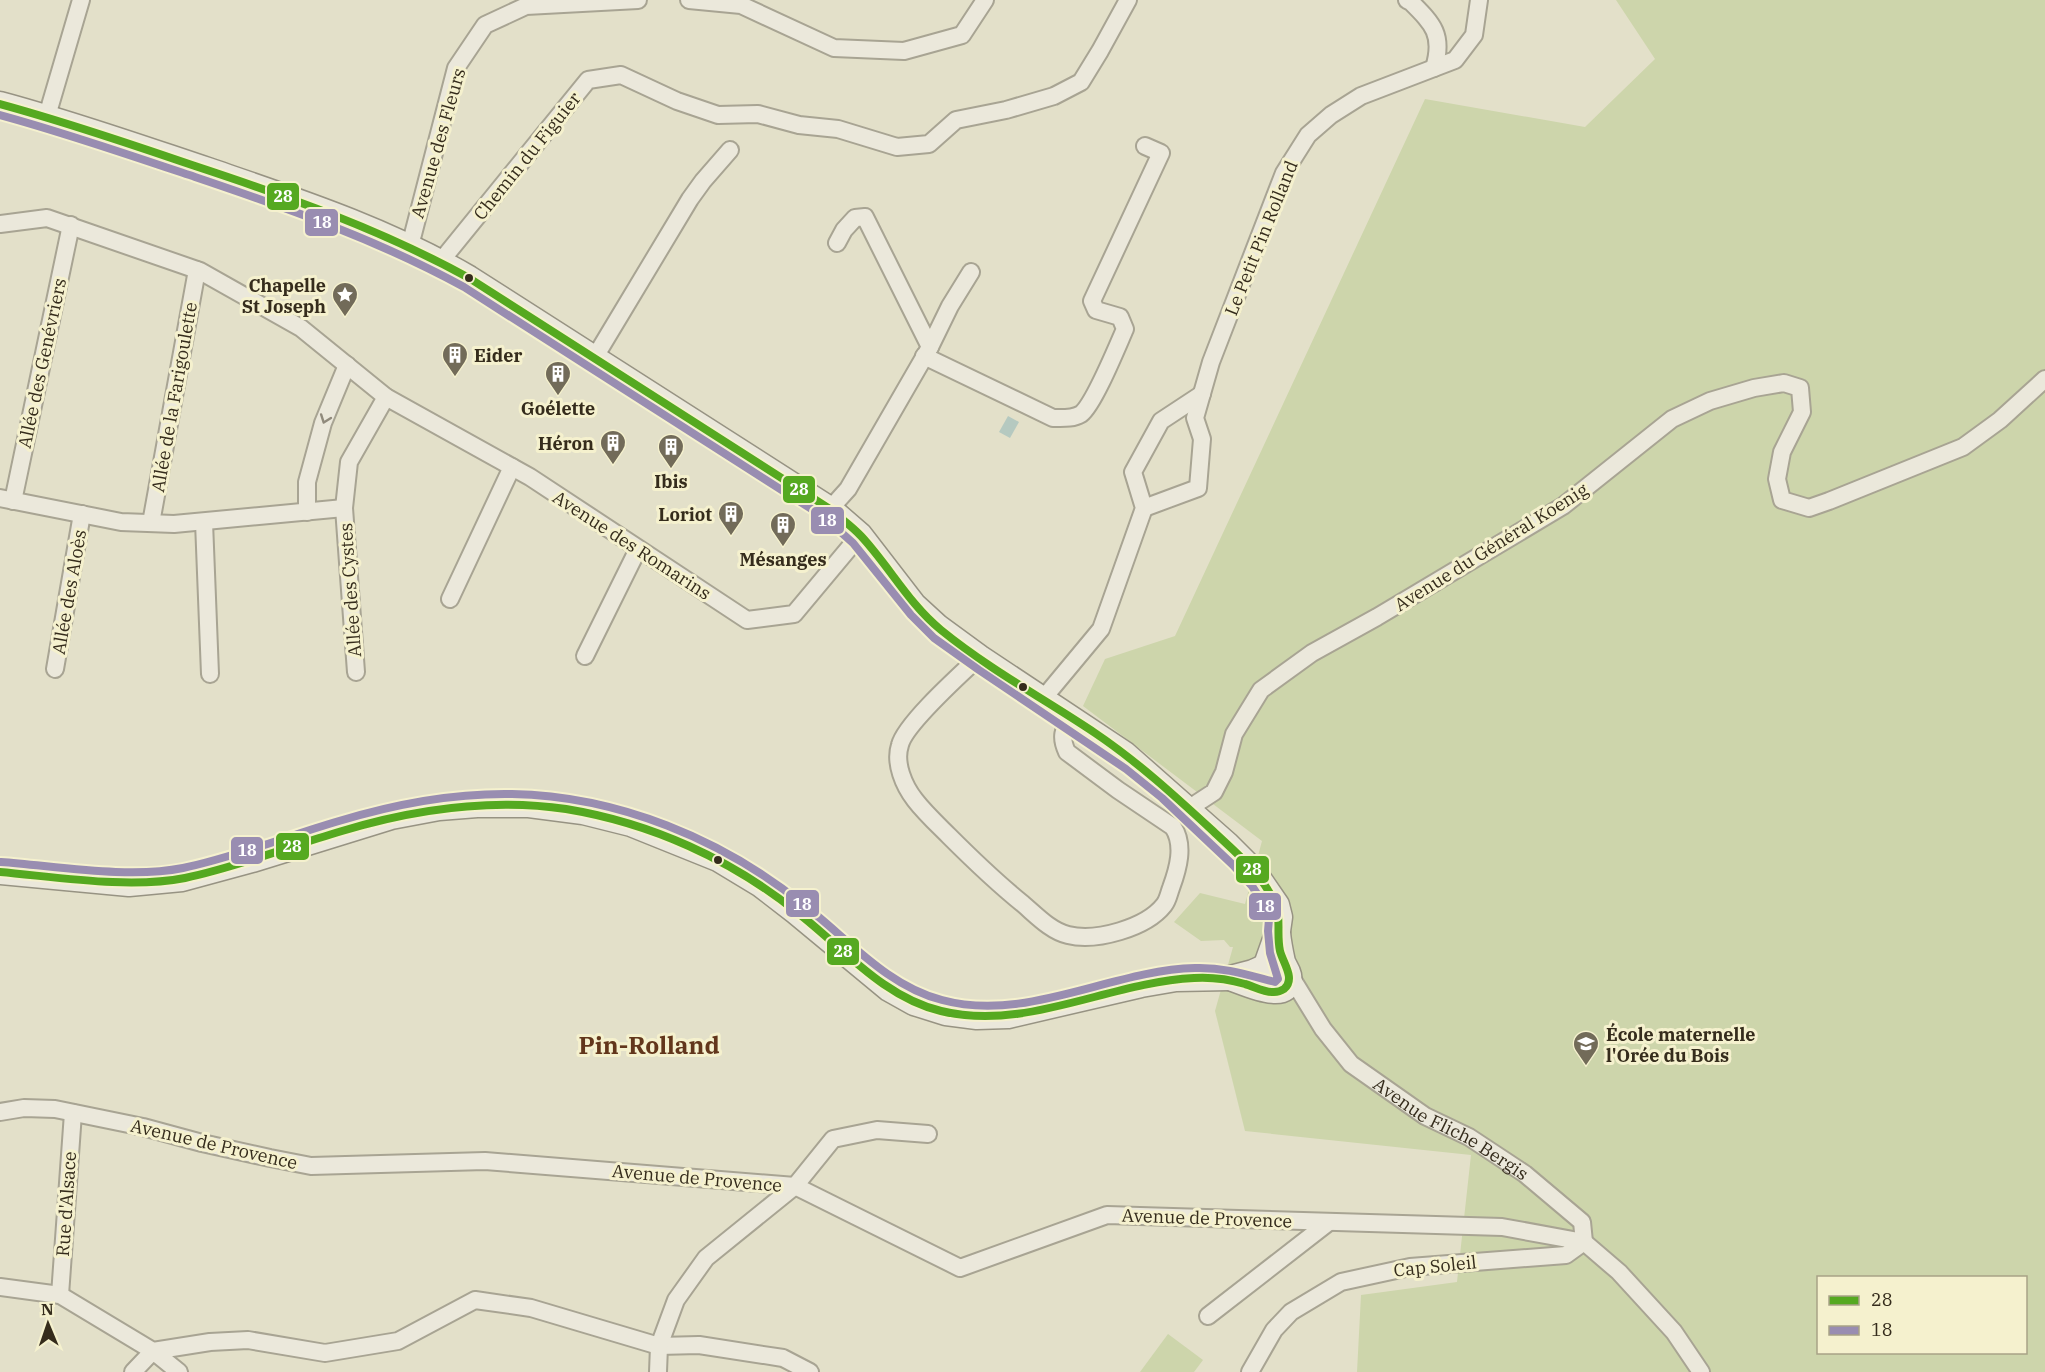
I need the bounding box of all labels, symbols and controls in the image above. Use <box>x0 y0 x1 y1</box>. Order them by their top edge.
street label: Avenue des Fleurs <box>406 65 470 221</box>
street label: Chemin du Figuier <box>468 87 586 225</box>
street label: Le Petit Pin Rolland <box>1219 157 1303 319</box>
line badge: 28 <box>266 182 300 211</box>
text: 28 <box>273 186 293 206</box>
line badge: 18 <box>304 208 339 237</box>
text: 18 <box>312 212 332 232</box>
unlabelled marker <box>463 272 475 284</box>
place label: Chapelle St Joseph <box>242 274 326 318</box>
street label: Allée des Genévriers <box>13 276 71 450</box>
place icon: Chapelle St Joseph <box>330 280 360 318</box>
street label: Allée de la Farigoulette <box>146 300 202 494</box>
building icon: Eider <box>440 340 470 378</box>
place label: Eider <box>474 344 522 367</box>
building icon: Goélette <box>543 359 573 397</box>
place label: Goélette <box>521 397 595 420</box>
one-way arrow <box>320 413 332 424</box>
building icon: Héron <box>598 428 628 466</box>
place label: Héron <box>538 432 594 455</box>
building icon: Ibis <box>656 432 686 470</box>
place label: Ibis <box>654 470 688 493</box>
line badge: 28 <box>782 475 816 504</box>
street label: Avenue du Général Koenig <box>1390 478 1592 616</box>
text: 28 <box>789 479 809 499</box>
street label: Avenue des Romarins <box>549 485 715 605</box>
building icon: Loriot <box>716 499 746 537</box>
place label: Loriot <box>658 503 712 526</box>
line badge: 18 <box>810 506 845 535</box>
building icon: Mésanges <box>768 510 798 548</box>
text: 18 <box>817 510 837 530</box>
street label: Allée des Cystes <box>334 522 366 658</box>
street label: Allée des Aloès <box>47 528 91 656</box>
place label: Mésanges <box>739 548 827 571</box>
unlabelled marker <box>1017 681 1029 693</box>
line badge: 28 <box>275 832 310 861</box>
line badge: 18 <box>230 836 264 865</box>
text: 28 <box>282 836 302 856</box>
text: 18 <box>237 840 257 860</box>
unlabelled marker <box>712 854 724 866</box>
line badge: 28 <box>1235 855 1270 884</box>
text: 28 <box>1242 859 1262 879</box>
line badge: 18 <box>785 889 820 918</box>
line badge: 18 <box>1248 892 1282 921</box>
text: 18 <box>792 894 812 914</box>
text: 18 <box>1255 896 1275 916</box>
line badge: 28 <box>826 937 860 966</box>
text: 28 <box>833 941 853 961</box>
place label: École maternelle l'Orée du Bois <box>1606 1022 1755 1067</box>
district label: Pin-Rolland <box>578 1029 720 1061</box>
school or university icon: École maternelle l'Orée du Bois <box>1571 1029 1601 1067</box>
street label: Avenue Fliche Bergis <box>1369 1072 1533 1185</box>
street label: Avenue de Provence <box>128 1114 300 1174</box>
street label: Rue d'Alsace <box>51 1151 81 1257</box>
street label: Avenue de Provence <box>611 1159 783 1197</box>
street label: Avenue de Provence <box>1121 1204 1293 1232</box>
street label: Cap Soleil <box>1392 1250 1478 1282</box>
legend <box>1817 1276 2027 1354</box>
text: 28 <box>1871 1288 1893 1311</box>
north arrow <box>18 1294 78 1354</box>
text: N <box>41 1299 54 1319</box>
text: 18 <box>1871 1318 1893 1341</box>

